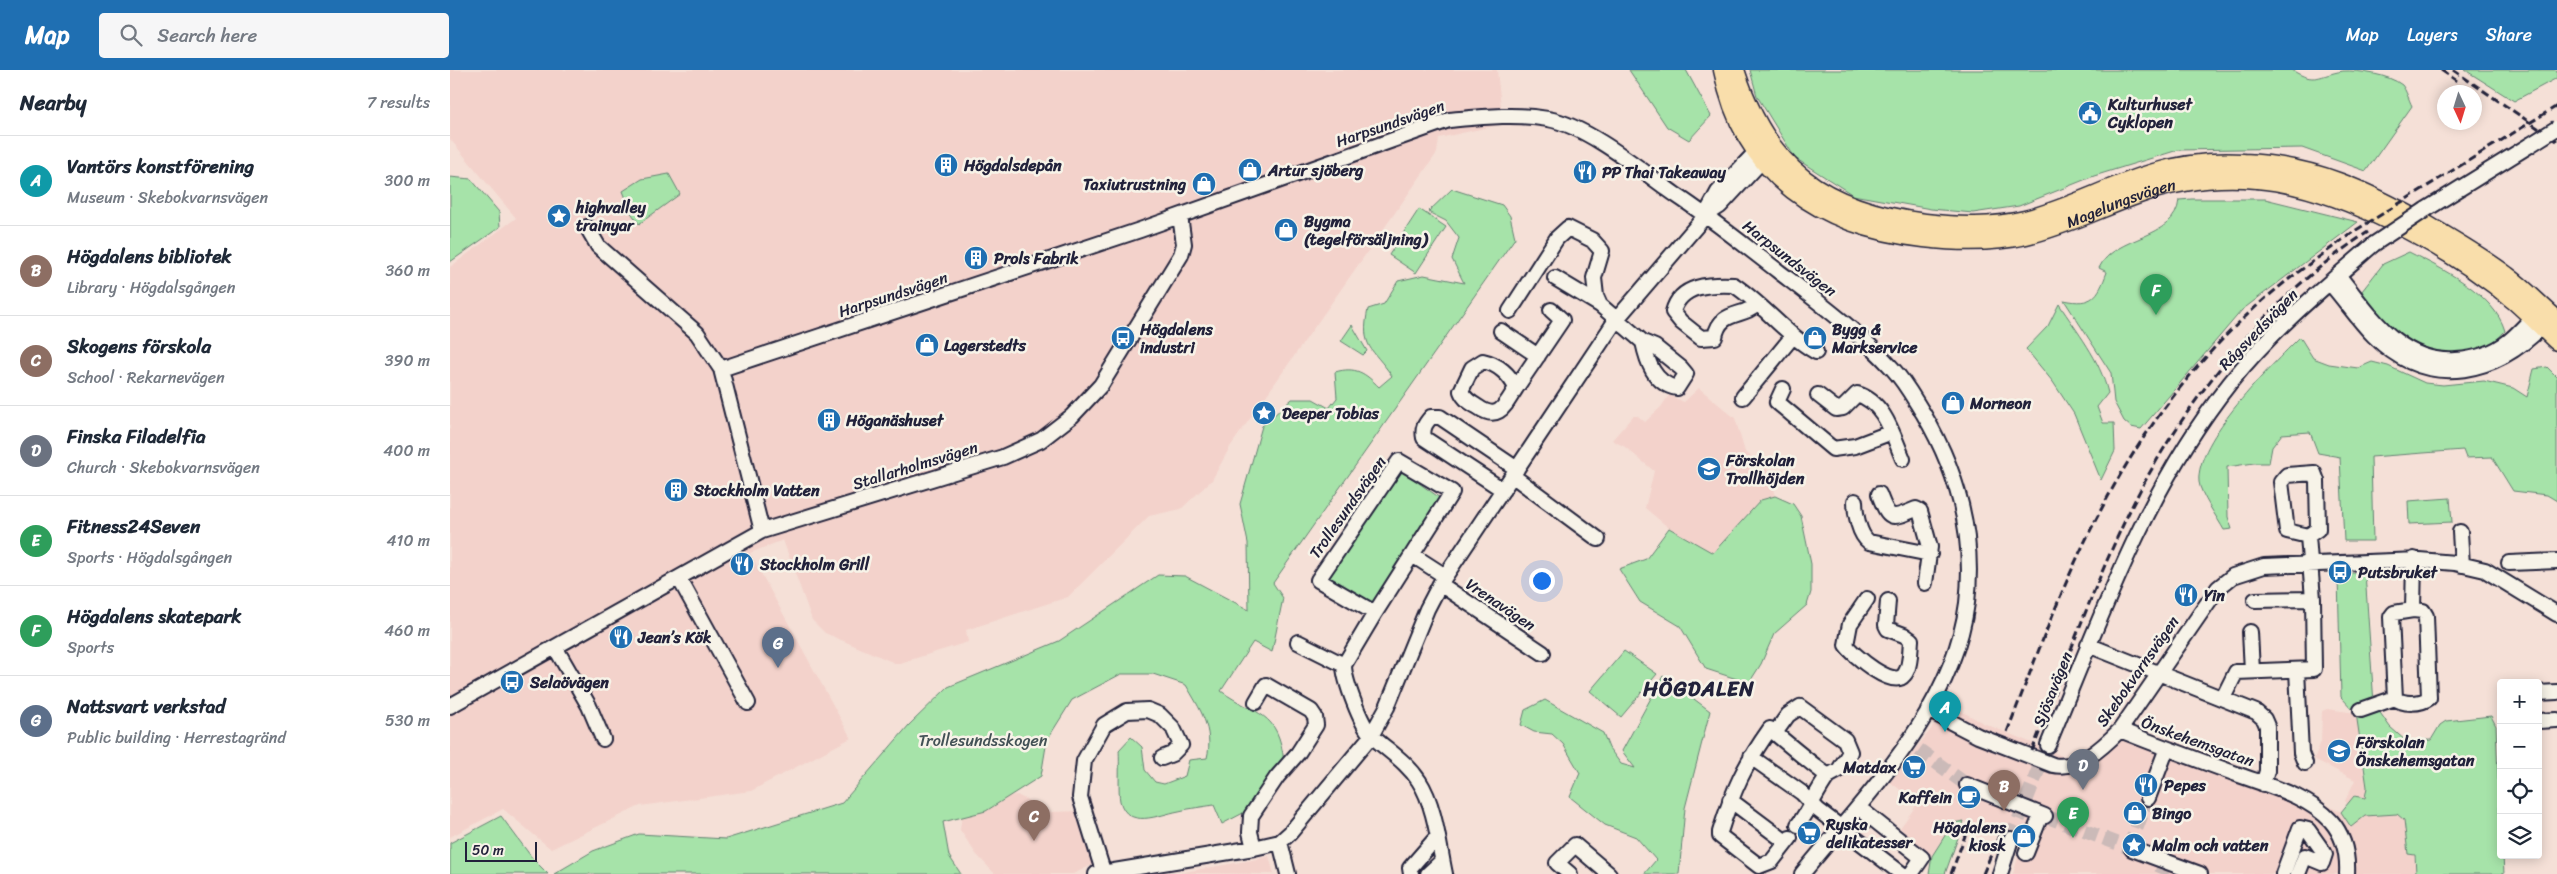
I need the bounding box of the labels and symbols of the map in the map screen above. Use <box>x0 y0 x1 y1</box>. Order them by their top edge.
north arrow <box>2437 85 2482 130</box>
place label: Kulturhuset Cyklopen <box>2107 90 2194 137</box>
street label: Harpsundsvägen <box>1332 91 1449 156</box>
public building icon: Kulturhuset Cyklopen <box>2077 100 2103 126</box>
place label: Högdalsdepån <box>963 151 1062 180</box>
building icon: Högdalsdepån <box>933 152 959 178</box>
place label: Artur sjöberg <box>1267 156 1364 185</box>
shop icon: Artur sjöberg <box>1237 157 1263 183</box>
place label: PP Thai Takeaway <box>1602 158 1727 187</box>
restaurant icon: PP Thai Takeaway <box>1572 159 1598 185</box>
place label: Taxiutrustning <box>1083 170 1187 199</box>
street label: Magelungsvägen <box>2062 170 2179 236</box>
shop icon: Taxiutrustning <box>1191 171 1217 197</box>
place label: highvalley trainyar <box>575 193 647 240</box>
place icon: highvalley trainyar <box>546 203 572 229</box>
place label: Bygma (tegelförsäljning) <box>1304 207 1429 254</box>
street label: Harpsundsvägen <box>1736 212 1844 305</box>
shop icon: Bygma (tegelförsäljning) <box>1273 217 1299 243</box>
place label: Prols Fabrik <box>994 244 1079 273</box>
building icon: Prols Fabrik <box>963 245 989 271</box>
street label: Harpsundsvägen <box>835 263 952 326</box>
pin: F <box>2140 274 2172 315</box>
street label: Rågsvedsvägen <box>2211 281 2306 377</box>
place label: Högdalens industri <box>1139 315 1213 362</box>
place label: Bygg & Markservice <box>1831 315 1918 362</box>
bus stop icon: Högdalens industri <box>1110 325 1136 351</box>
shop icon: Bygg & Markservice <box>1802 325 1828 351</box>
place label: Lagerstedts <box>944 331 1026 360</box>
shop icon: Lagerstedts <box>914 332 940 358</box>
place label: Morneon <box>1969 389 2032 418</box>
shop icon: Morneon <box>1940 390 1966 416</box>
place label: Deeper Tobias <box>1282 399 1379 428</box>
place icon: Deeper Tobias <box>1251 400 1277 426</box>
place label: Höganäshuset <box>845 406 945 435</box>
building icon: Höganäshuset <box>816 407 842 433</box>
street label: Stallarholmsvägen <box>849 433 982 498</box>
place label: Förskolan Trollhöjden <box>1725 446 1805 493</box>
street label: Trollesundsvägen <box>1301 449 1394 565</box>
school or university icon: Förskolan Trollhöjden <box>1696 456 1722 482</box>
place label: Stockholm Vatten <box>693 476 820 505</box>
building icon: Stockholm Vatten <box>663 477 689 503</box>
place label: Stockholm Grill <box>759 550 871 579</box>
restaurant icon: Stockholm Grill <box>729 551 755 577</box>
place label: Putsbruket <box>2358 558 2439 587</box>
bus stop icon: Putsbruket <box>2327 559 2353 585</box>
your location <box>1529 568 1555 594</box>
street label: Vrenavägen <box>1460 570 1542 639</box>
place label: Yin <box>2204 581 2225 610</box>
restaurant icon: Yin <box>2173 582 2199 608</box>
street label: Skebokvarnsvägen <box>2088 609 2187 733</box>
place label: Jean’s Kök <box>637 623 712 652</box>
restaurant icon: Jean’s Kök <box>608 624 634 650</box>
pin: G <box>762 627 794 668</box>
street label: Sjösavägen <box>2024 647 2081 731</box>
place label: Selaövägen <box>529 668 609 697</box>
bus stop icon: Selaövägen <box>499 669 525 695</box>
district label: HÖGDALEN <box>1642 670 1755 708</box>
pin: A <box>1929 691 1961 732</box>
street label: Önskehemsgatan <box>2137 708 2259 775</box>
park label: Trollesundsskogen <box>919 726 1048 755</box>
place label: Förskolan Önskehemsgatan <box>2355 728 2475 775</box>
school or university icon: Förskolan Önskehemsgatan <box>2326 738 2352 764</box>
pin: D <box>2067 749 2099 790</box>
place label: Matdax <box>1842 753 1897 782</box>
supermarket icon: Matdax <box>1901 754 1927 780</box>
pin: B <box>1988 770 2020 811</box>
place label: Pepes <box>2164 771 2207 800</box>
restaurant icon: Pepes <box>2133 772 2159 798</box>
place label: Kaffein <box>1898 783 1952 812</box>
cafe icon: Kaffein <box>1956 784 1982 810</box>
pin: E <box>2057 797 2089 838</box>
place label: Bingo <box>2152 799 2192 828</box>
pin: C <box>1018 800 1050 841</box>
shop icon: Bingo <box>2122 800 2148 826</box>
place label: Ryska delikatesser <box>1825 810 1914 857</box>
place label: Högdalens kiosk <box>1932 813 2007 860</box>
supermarket icon: Ryska delikatesser <box>1796 820 1822 846</box>
shop icon: Högdalens kiosk <box>2011 823 2037 849</box>
place label: Malm och vatten <box>2151 831 2269 860</box>
place icon: Malm och vatten <box>2121 832 2147 858</box>
scale bar <box>465 839 538 862</box>

